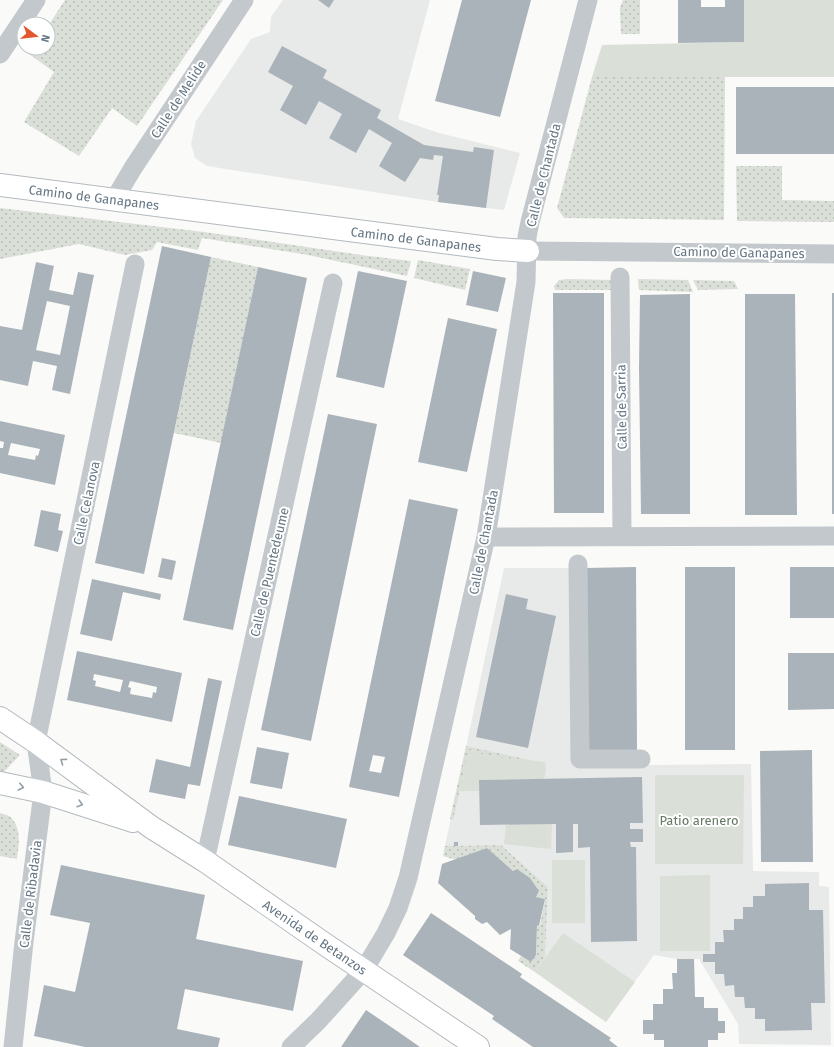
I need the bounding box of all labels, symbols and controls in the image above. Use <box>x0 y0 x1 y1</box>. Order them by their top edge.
north arrow <box>16 16 56 56</box>
text: N <box>38 33 52 44</box>
street label: Calle de Melide <box>148 57 209 141</box>
street label: Calle de Chantada <box>523 122 564 229</box>
street label: Camino de Ganapanes <box>28 182 160 213</box>
street label: Camino de Ganapanes <box>350 224 482 255</box>
street label: Camino de Ganapanes <box>673 244 805 261</box>
street label: Calle de Sarria <box>613 364 630 450</box>
street label: Calle Celanova <box>70 460 103 546</box>
street label: Calle de Chantada <box>466 488 501 596</box>
street label: Calle de Puentedeume <box>247 506 292 638</box>
one-way arrow <box>60 758 67 766</box>
one-way arrow <box>18 783 25 791</box>
one-way arrow <box>76 799 83 808</box>
park label: Patio arenero <box>659 813 739 828</box>
street label: Calle de Ribadavia <box>16 839 45 949</box>
street label: Avenida de Betanzos <box>260 897 370 978</box>

